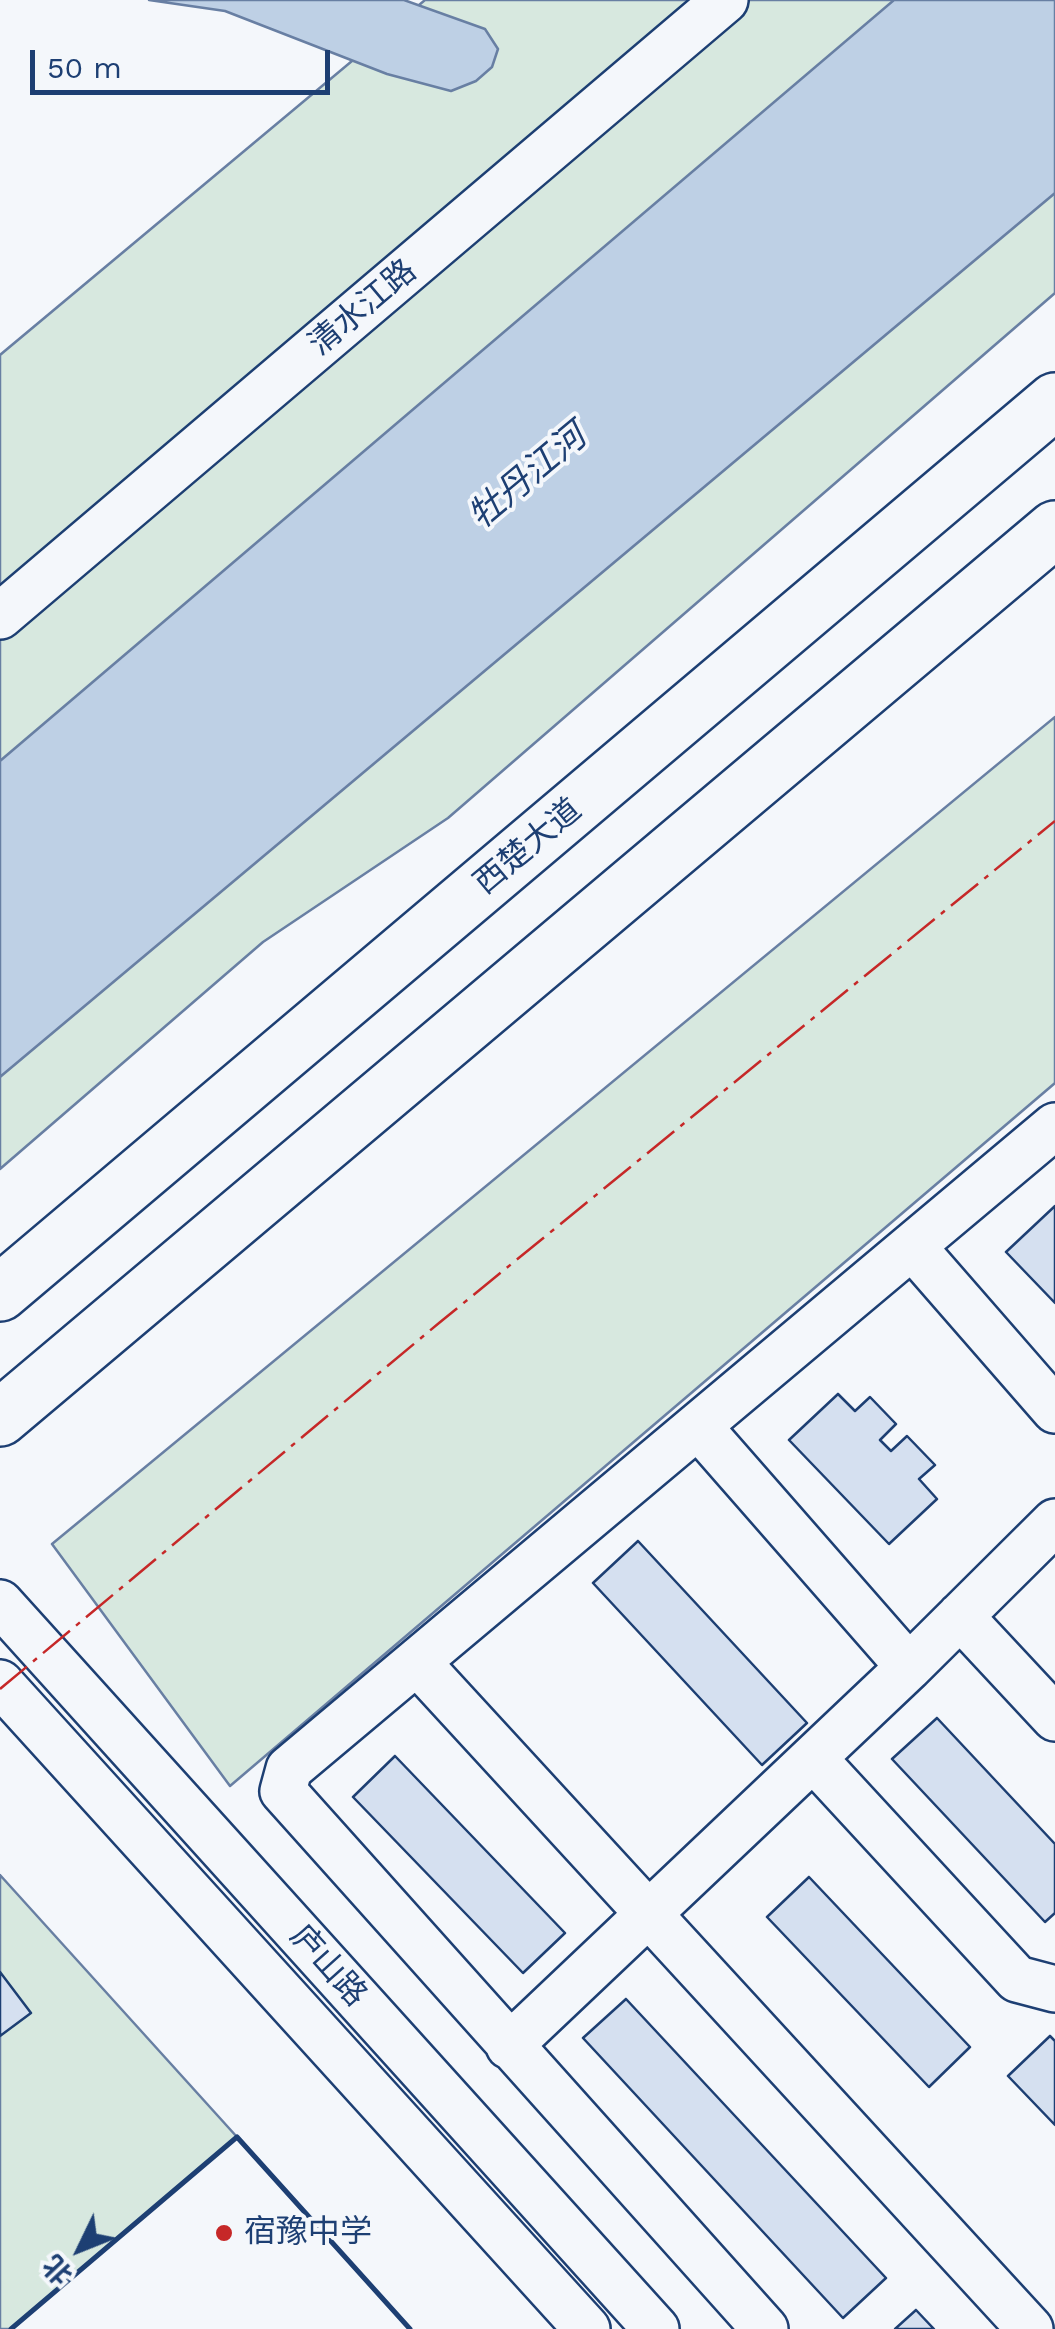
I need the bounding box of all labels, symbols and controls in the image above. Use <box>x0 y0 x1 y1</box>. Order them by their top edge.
scale bar <box>35 30 335 92</box>
text: 50 m <box>47 50 122 85</box>
street label: 清水江路 <box>302 252 424 364</box>
water label: 牡丹江河 <box>461 416 595 538</box>
street label: 西楚大道 <box>467 791 589 903</box>
street label: 庐山路 <box>282 1917 374 2015</box>
north arrow <box>30 2199 130 2299</box>
place label: 宿豫中学 <box>244 2214 372 2252</box>
marker: 宿豫中学 <box>213 2222 235 2244</box>
text: 北 <box>36 2248 79 2291</box>

